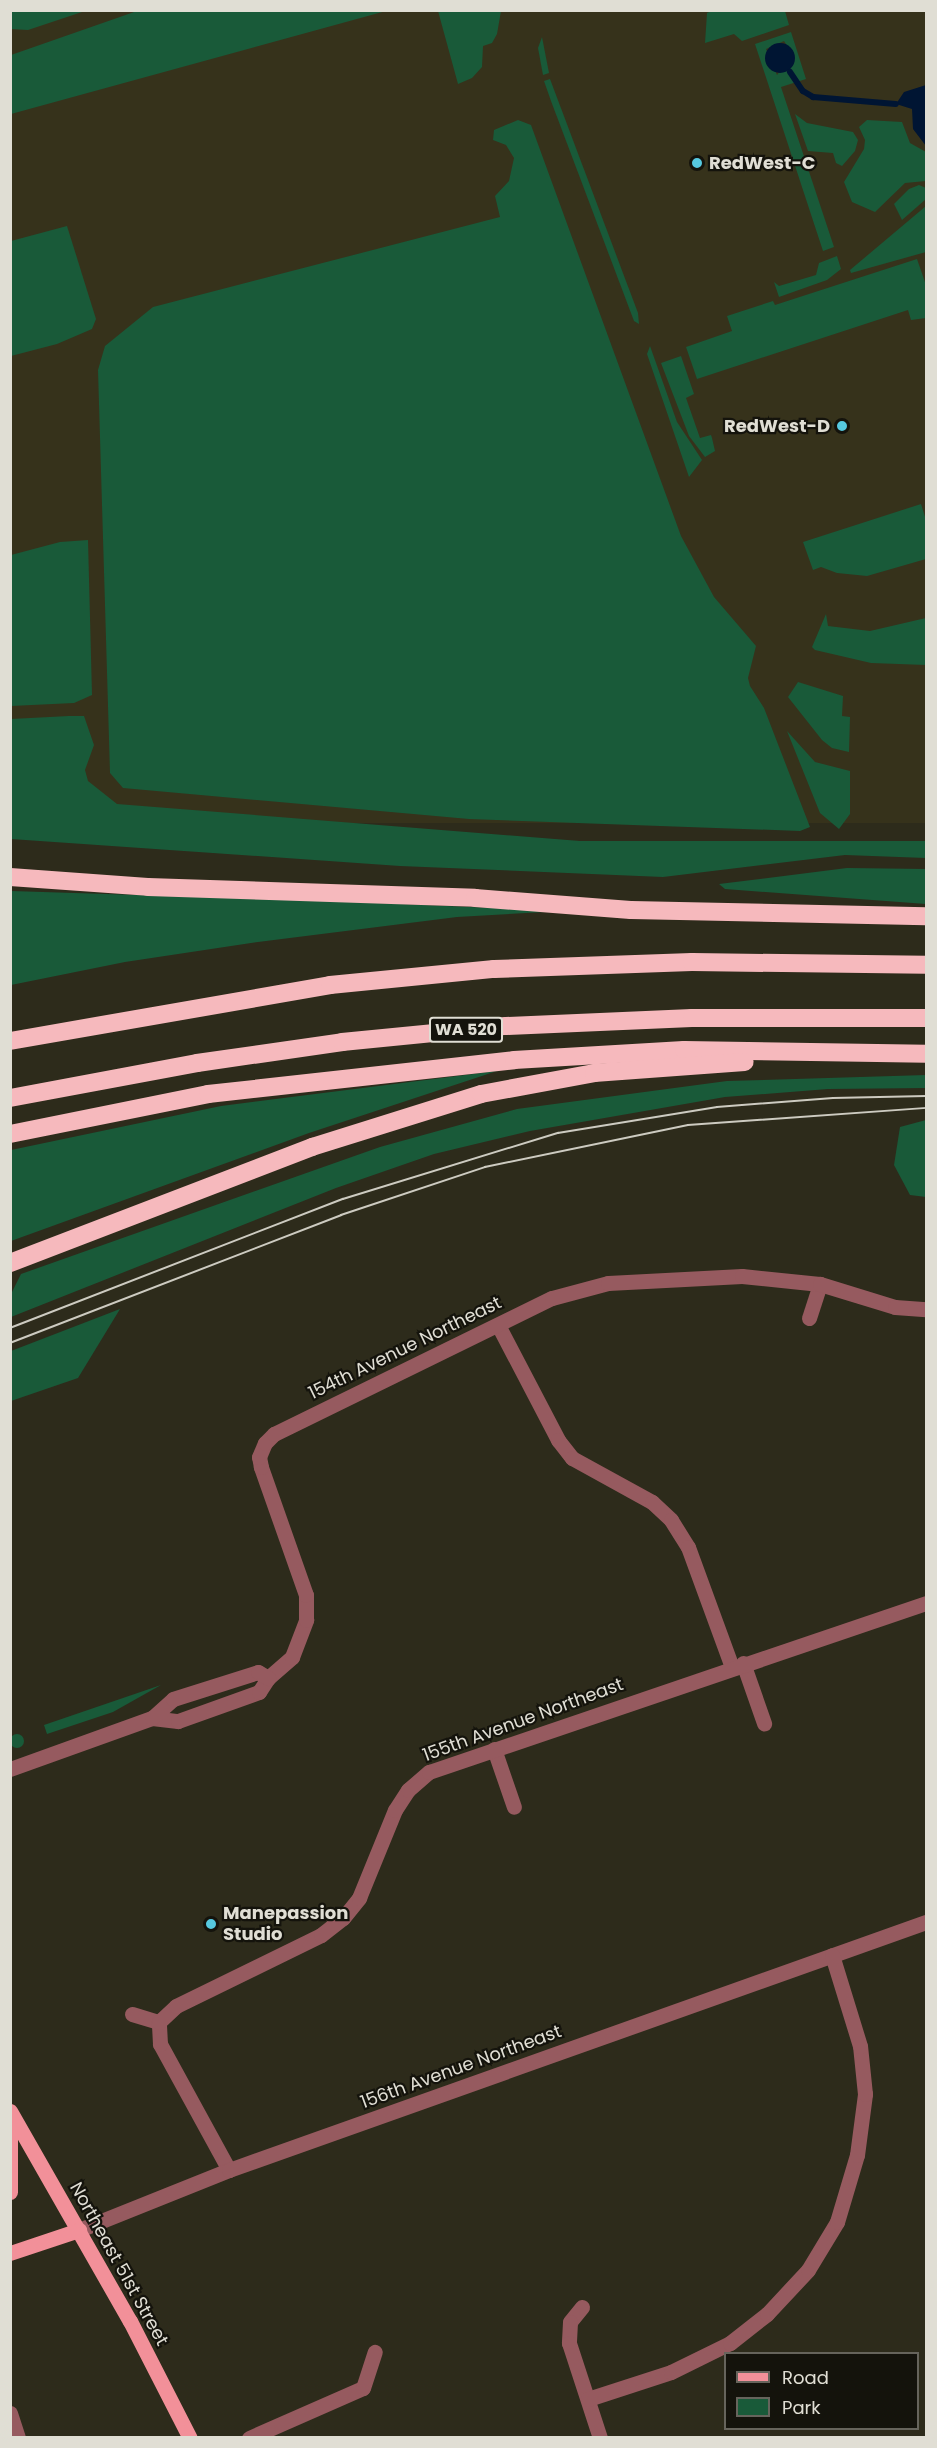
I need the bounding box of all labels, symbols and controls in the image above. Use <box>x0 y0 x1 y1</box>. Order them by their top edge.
place label: RedWest-C <box>709 152 816 174</box>
marker: RedWest-C <box>690 156 704 170</box>
place label: RedWest-D <box>724 415 830 437</box>
marker: RedWest-D <box>835 419 849 433</box>
road number: WA 520 <box>428 1017 504 1043</box>
street label: 154th Avenue Northeast <box>305 1292 505 1404</box>
street label: 155th Avenue Northeast <box>420 1674 626 1766</box>
place label: Manepassion Studio <box>223 1903 348 1946</box>
marker: Manepassion Studio <box>204 1917 218 1931</box>
street label: 156th Avenue Northeast <box>358 2021 564 2113</box>
street label: Northeast 51st Street <box>65 2178 173 2350</box>
legend <box>724 2352 919 2430</box>
text: Road <box>782 2365 829 2390</box>
text: Park <box>782 2395 821 2420</box>

